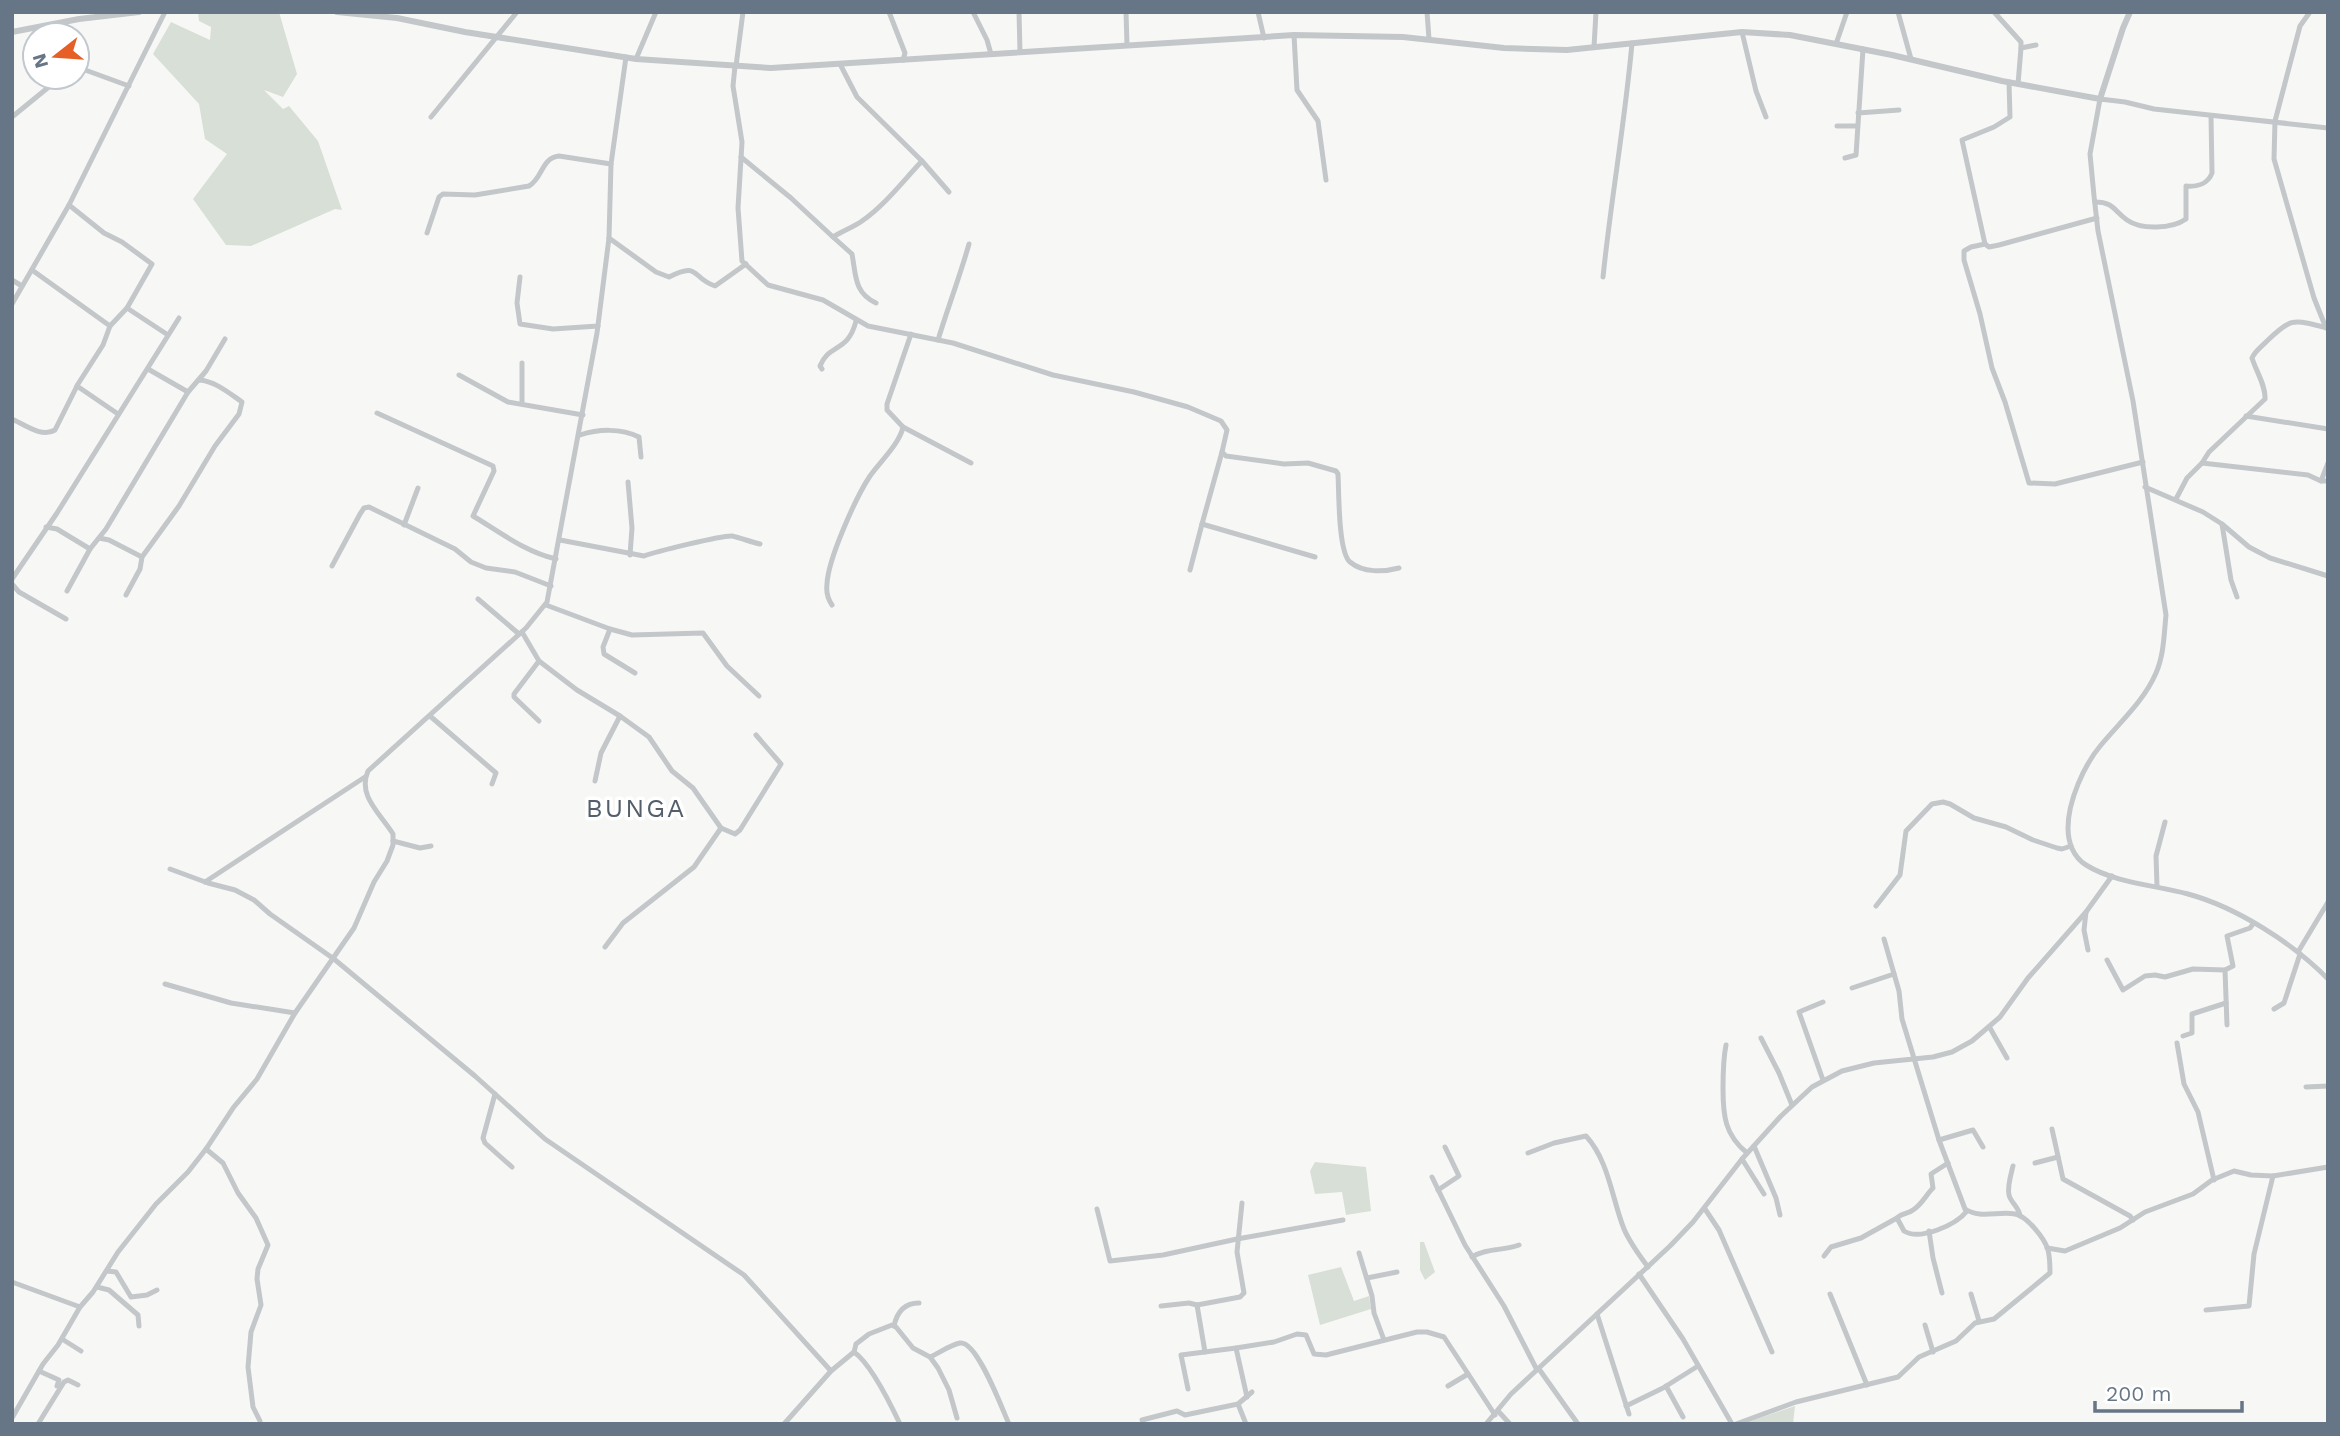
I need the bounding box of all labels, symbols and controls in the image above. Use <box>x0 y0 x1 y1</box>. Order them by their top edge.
north arrow <box>21 21 91 91</box>
text: N <box>27 51 53 71</box>
district label: BUNGA <box>586 793 686 823</box>
scale bar <box>2095 1370 2242 1414</box>
text: 200 m <box>2106 1381 2172 1406</box>

